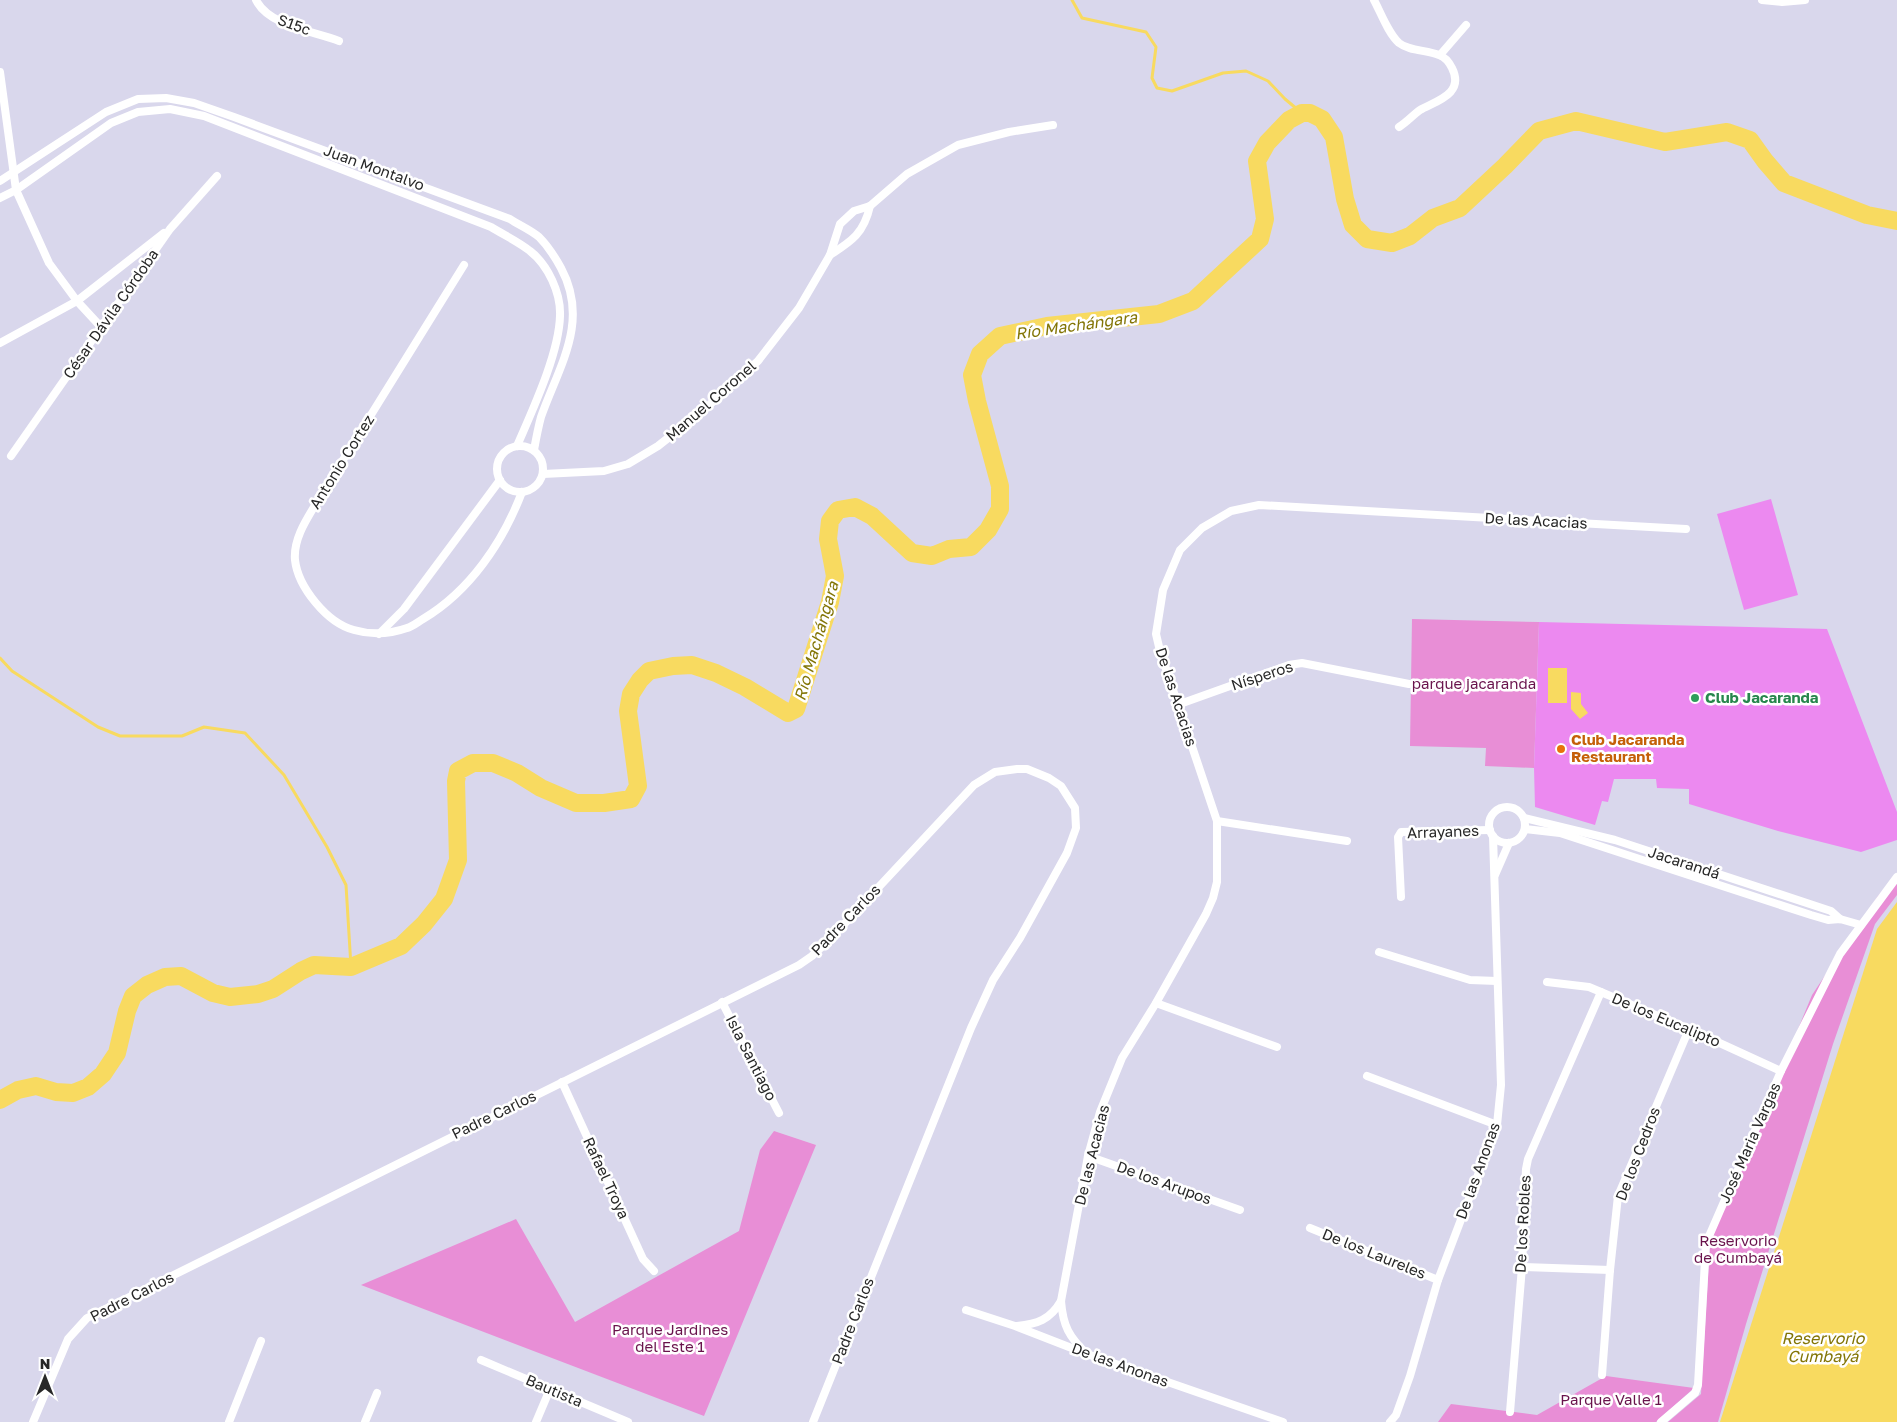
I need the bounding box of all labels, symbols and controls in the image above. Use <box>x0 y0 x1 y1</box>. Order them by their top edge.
street label: S15c <box>275 10 313 38</box>
street label: Juan Montalvo <box>322 140 427 194</box>
street label: César Dávila Córdoba <box>59 245 162 382</box>
water label: Río Machángara <box>1014 306 1139 343</box>
street label: Manuel Coronel <box>662 356 759 444</box>
street label: Antonio Cortez <box>305 411 378 512</box>
street label: De las Acacias <box>1484 508 1588 532</box>
water label: Río Machángara <box>789 578 843 703</box>
street label: De las Acacias <box>1152 645 1201 749</box>
street label: Nísperos <box>1228 657 1295 693</box>
park label: parque jacaranda <box>1412 674 1536 692</box>
place label: Club Jacaranda <box>1705 688 1819 706</box>
marker: Club Jacaranda <box>1689 692 1701 704</box>
place label: Club Jacaranda Restaurant <box>1571 730 1685 765</box>
marker: Club Jacaranda Restaurant <box>1555 743 1567 755</box>
street label: Arrayanes <box>1407 821 1479 841</box>
street label: Jacarandá <box>1646 842 1723 882</box>
street label: Padre Carlos <box>807 880 884 959</box>
street label: De los Eucalipto <box>1609 988 1723 1050</box>
street label: Isla Santiago <box>723 1012 781 1103</box>
street label: José Maria Vargas <box>1714 1079 1784 1206</box>
street label: Padre Carlos <box>448 1086 539 1142</box>
street label: De las Acacias <box>1070 1103 1112 1207</box>
street label: De los Cedros <box>1611 1104 1663 1203</box>
street label: De las Anonas <box>1451 1120 1503 1222</box>
street label: Rafael Troya <box>580 1134 634 1221</box>
street label: De los Arupos <box>1115 1157 1214 1208</box>
street label: De los Robles <box>1510 1175 1534 1273</box>
street label: De los Laureles <box>1320 1224 1429 1282</box>
park label: Reservorio de Cumbayá <box>1694 1231 1782 1266</box>
street label: Padre Carlos <box>87 1267 177 1325</box>
street label: Padre Carlos <box>827 1275 877 1367</box>
park label: Parque Jardines del Este 1 <box>612 1320 728 1355</box>
water label: Reservorio Cumbayá <box>1782 1328 1866 1366</box>
street label: De las Anonas <box>1069 1338 1171 1390</box>
north arrow <box>20 1352 70 1402</box>
text: N <box>40 1355 50 1372</box>
street label: Bautista <box>523 1370 586 1410</box>
park label: Parque Valle 1 <box>1560 1390 1662 1408</box>

